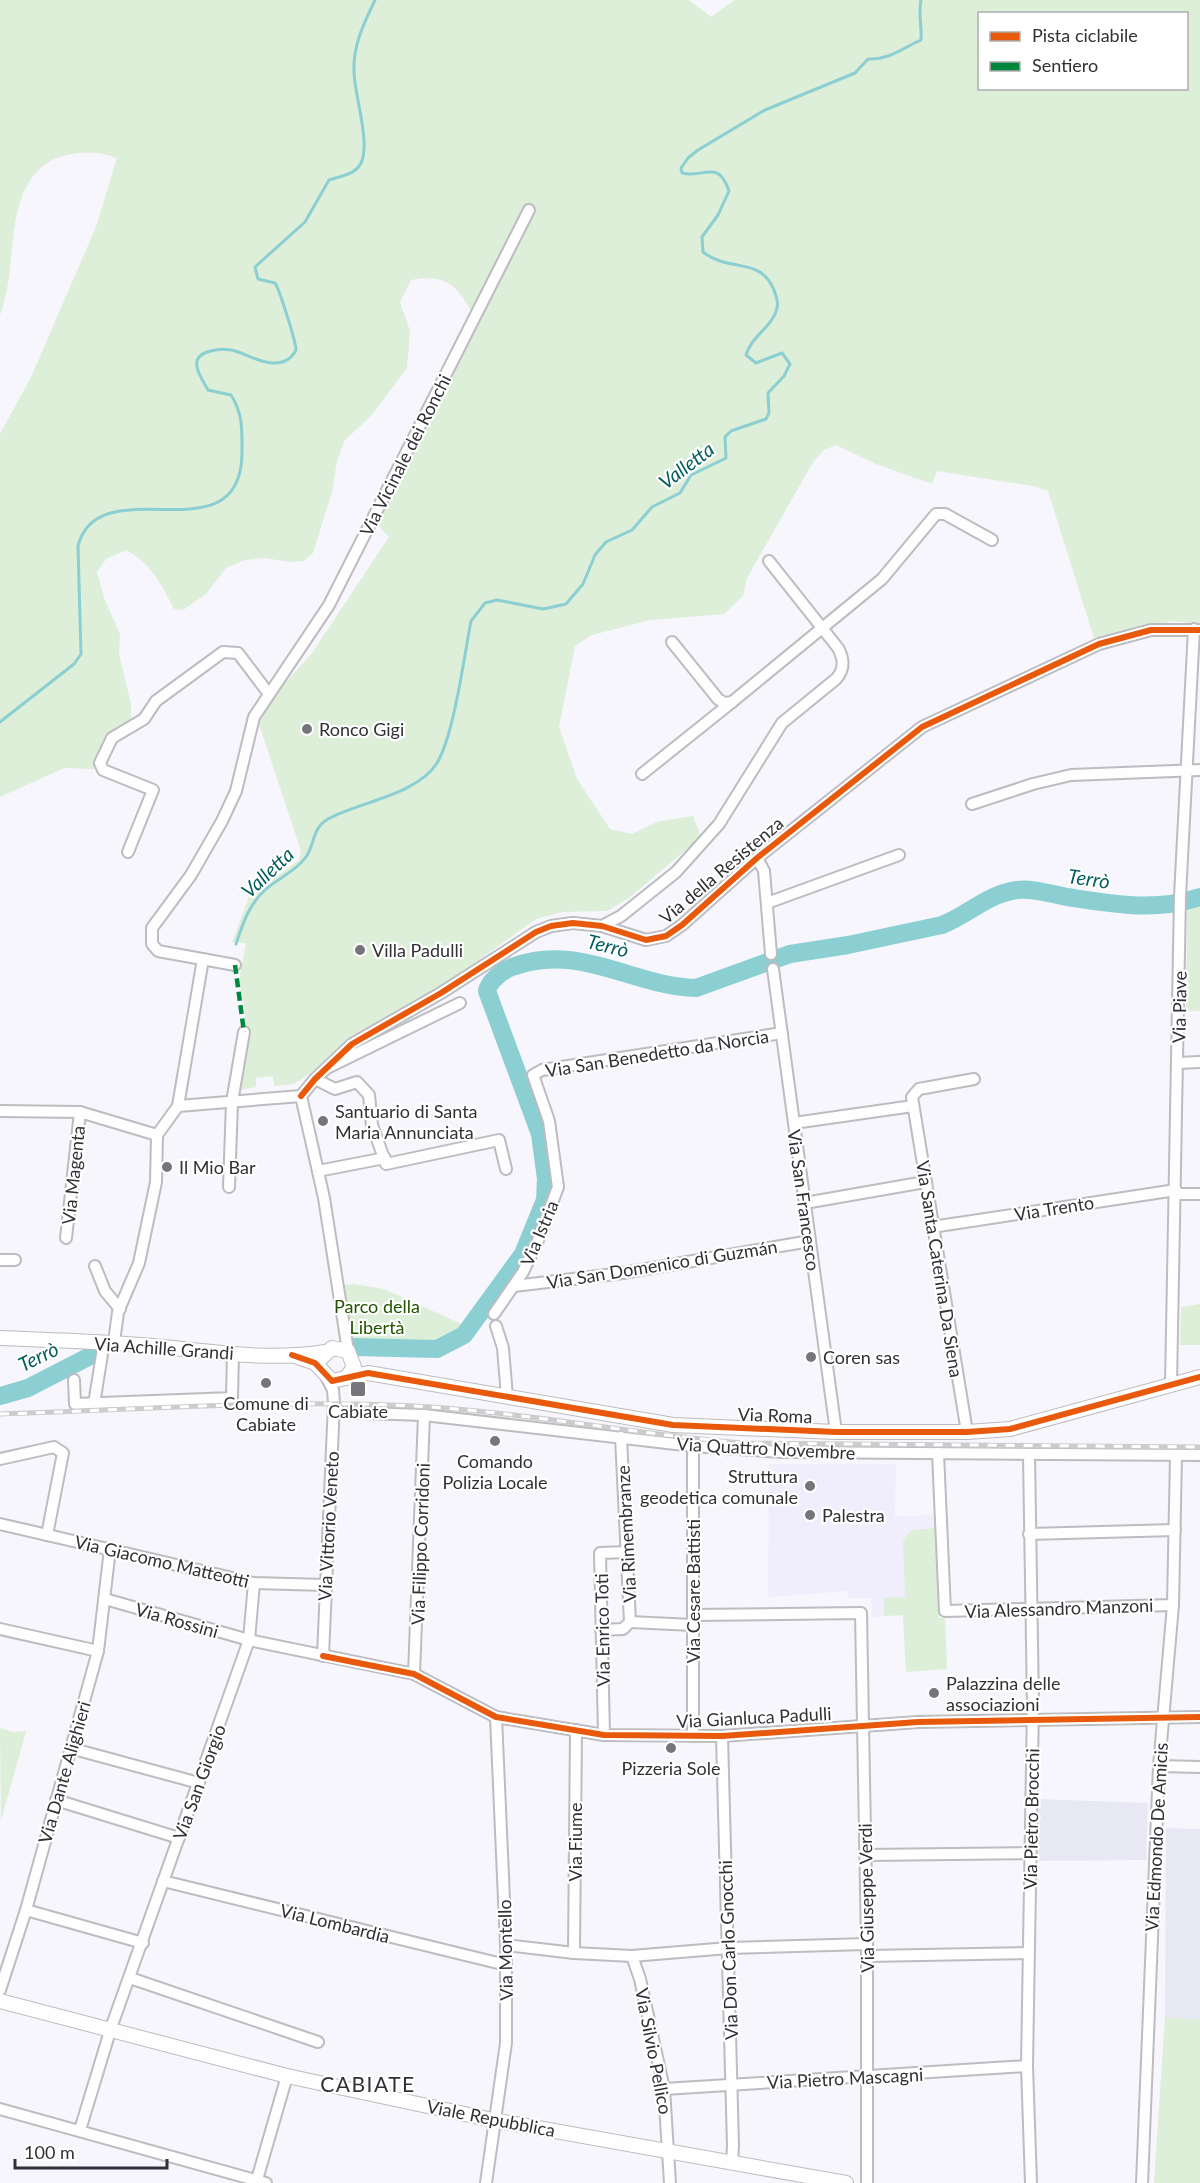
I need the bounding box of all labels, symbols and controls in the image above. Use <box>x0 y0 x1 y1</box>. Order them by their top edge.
legend <box>978 12 1188 90</box>
text: Pista ciclabile <box>1032 24 1138 46</box>
text: Sentiero <box>1032 54 1098 76</box>
street label: Via Vicinale dei Ronchi <box>355 370 455 540</box>
water label: Valletta <box>654 436 718 494</box>
place label: Ronco Gigi <box>319 718 404 740</box>
marker: Ronco Gigi <box>300 722 314 736</box>
street label: Via della Resistenza <box>655 812 787 928</box>
water label: Valletta <box>236 842 298 902</box>
water label: Terrò <box>1067 863 1111 893</box>
water label: Terrò <box>585 928 631 962</box>
place label: Villa Padulli <box>372 939 463 961</box>
marker: Villa Padulli <box>353 943 367 957</box>
street label: Via Piave <box>1167 971 1191 1043</box>
street label: Via San Benedetto da Norcia <box>544 1024 770 1082</box>
place label: Santuario di Santa Maria Annunciata <box>335 1100 478 1143</box>
marker: Santuario di Santa Maria Annunciata <box>316 1114 330 1128</box>
street label: Via Magenta <box>57 1124 89 1226</box>
street label: Via San Francesco <box>783 1128 825 1272</box>
place label: Il Mio Bar <box>179 1156 256 1178</box>
street label: Via Santa Caterina Da Siena <box>912 1159 968 1379</box>
marker: Il Mio Bar <box>160 1160 174 1174</box>
street label: Via Trento <box>1013 1191 1095 1225</box>
street label: Via Istria <box>515 1197 563 1269</box>
street label: Via San Domenico di Guzmán <box>545 1235 779 1293</box>
park label: Parco della Libertà <box>334 1295 420 1338</box>
street label: Via Achille Grandi <box>94 1332 234 1364</box>
water label: Terrò <box>14 1336 62 1376</box>
place label: Coren sas <box>823 1346 900 1368</box>
marker: Coren sas <box>804 1350 818 1364</box>
marker: Comune di Cabiate <box>259 1376 273 1390</box>
marker: Cabiate <box>349 1380 367 1398</box>
place label: Comune di Cabiate <box>223 1392 309 1435</box>
place label: Cabiate <box>328 1400 388 1422</box>
street label: Via Roma <box>737 1403 813 1427</box>
street label: Via Quattro Novembre <box>676 1432 856 1464</box>
marker: Comando Polizia Locale <box>488 1434 502 1448</box>
place label: Comando Polizia Locale <box>442 1450 548 1493</box>
street label: Via Vittorio Veneto <box>313 1451 343 1601</box>
street label: Via Filippo Corridoni <box>406 1463 434 1625</box>
street label: Via Rimembranze <box>611 1465 641 1603</box>
place label: Struttura geodetica comunale <box>640 1465 798 1508</box>
marker: Struttura geodetica comunale <box>803 1479 817 1493</box>
place label: Palestra <box>822 1504 885 1526</box>
marker: Palestra <box>803 1508 817 1522</box>
street label: Via Cesare Battisti <box>682 1519 704 1663</box>
street label: Via Giacomo Matteotti <box>73 1530 251 1592</box>
street label: Via Enrico Toti <box>590 1573 614 1687</box>
street label: Via Alessandro Manzoni <box>964 1594 1154 1622</box>
street label: Via Rossini <box>133 1598 221 1642</box>
place label: Palazzina delle associazioni <box>946 1672 1060 1715</box>
marker: Palazzina delle associazioni <box>927 1686 941 1700</box>
street label: Via Dante Alighieri <box>33 1698 95 1846</box>
street label: Via Gianluca Padulli <box>676 1702 832 1732</box>
street label: Via San Giorgio <box>168 1721 230 1843</box>
marker: Pizzeria Sole <box>664 1741 678 1755</box>
street label: Via Edmondo De Amicis <box>1140 1742 1172 1932</box>
street label: Via Pietro Brocchi <box>1019 1748 1043 1890</box>
place label: Pizzeria Sole <box>622 1757 720 1779</box>
street label: Via Fiume <box>564 1803 586 1881</box>
street label: Via Giuseppe Verdi <box>854 1823 878 1973</box>
street label: Via Don Carlo Gnocchi <box>714 1860 742 2040</box>
street label: Via Lombardia <box>278 1899 392 1947</box>
street label: Via Montello <box>493 1899 517 2001</box>
street label: Via Silvio Pellico <box>631 1986 677 2116</box>
street label: Via Pietro Mascagni <box>766 2063 924 2093</box>
district label: CABIATE <box>320 2071 416 2096</box>
street label: Viale Repubblica <box>425 2095 557 2141</box>
scale bar <box>15 2132 166 2170</box>
text: 100 m <box>24 2141 75 2163</box>

